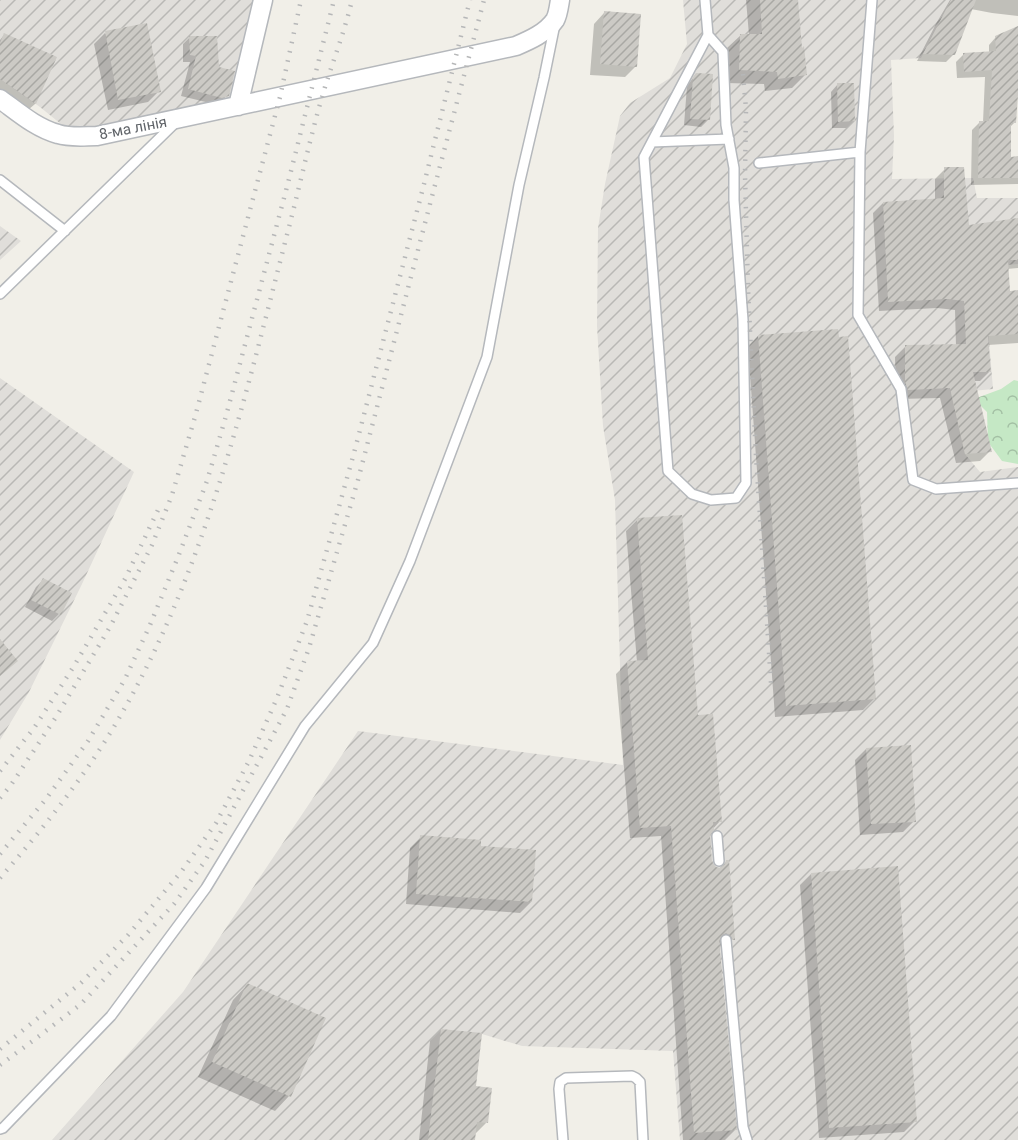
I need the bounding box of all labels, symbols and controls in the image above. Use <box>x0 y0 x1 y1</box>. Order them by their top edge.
street label: 8-ма лінія <box>98 113 168 143</box>

